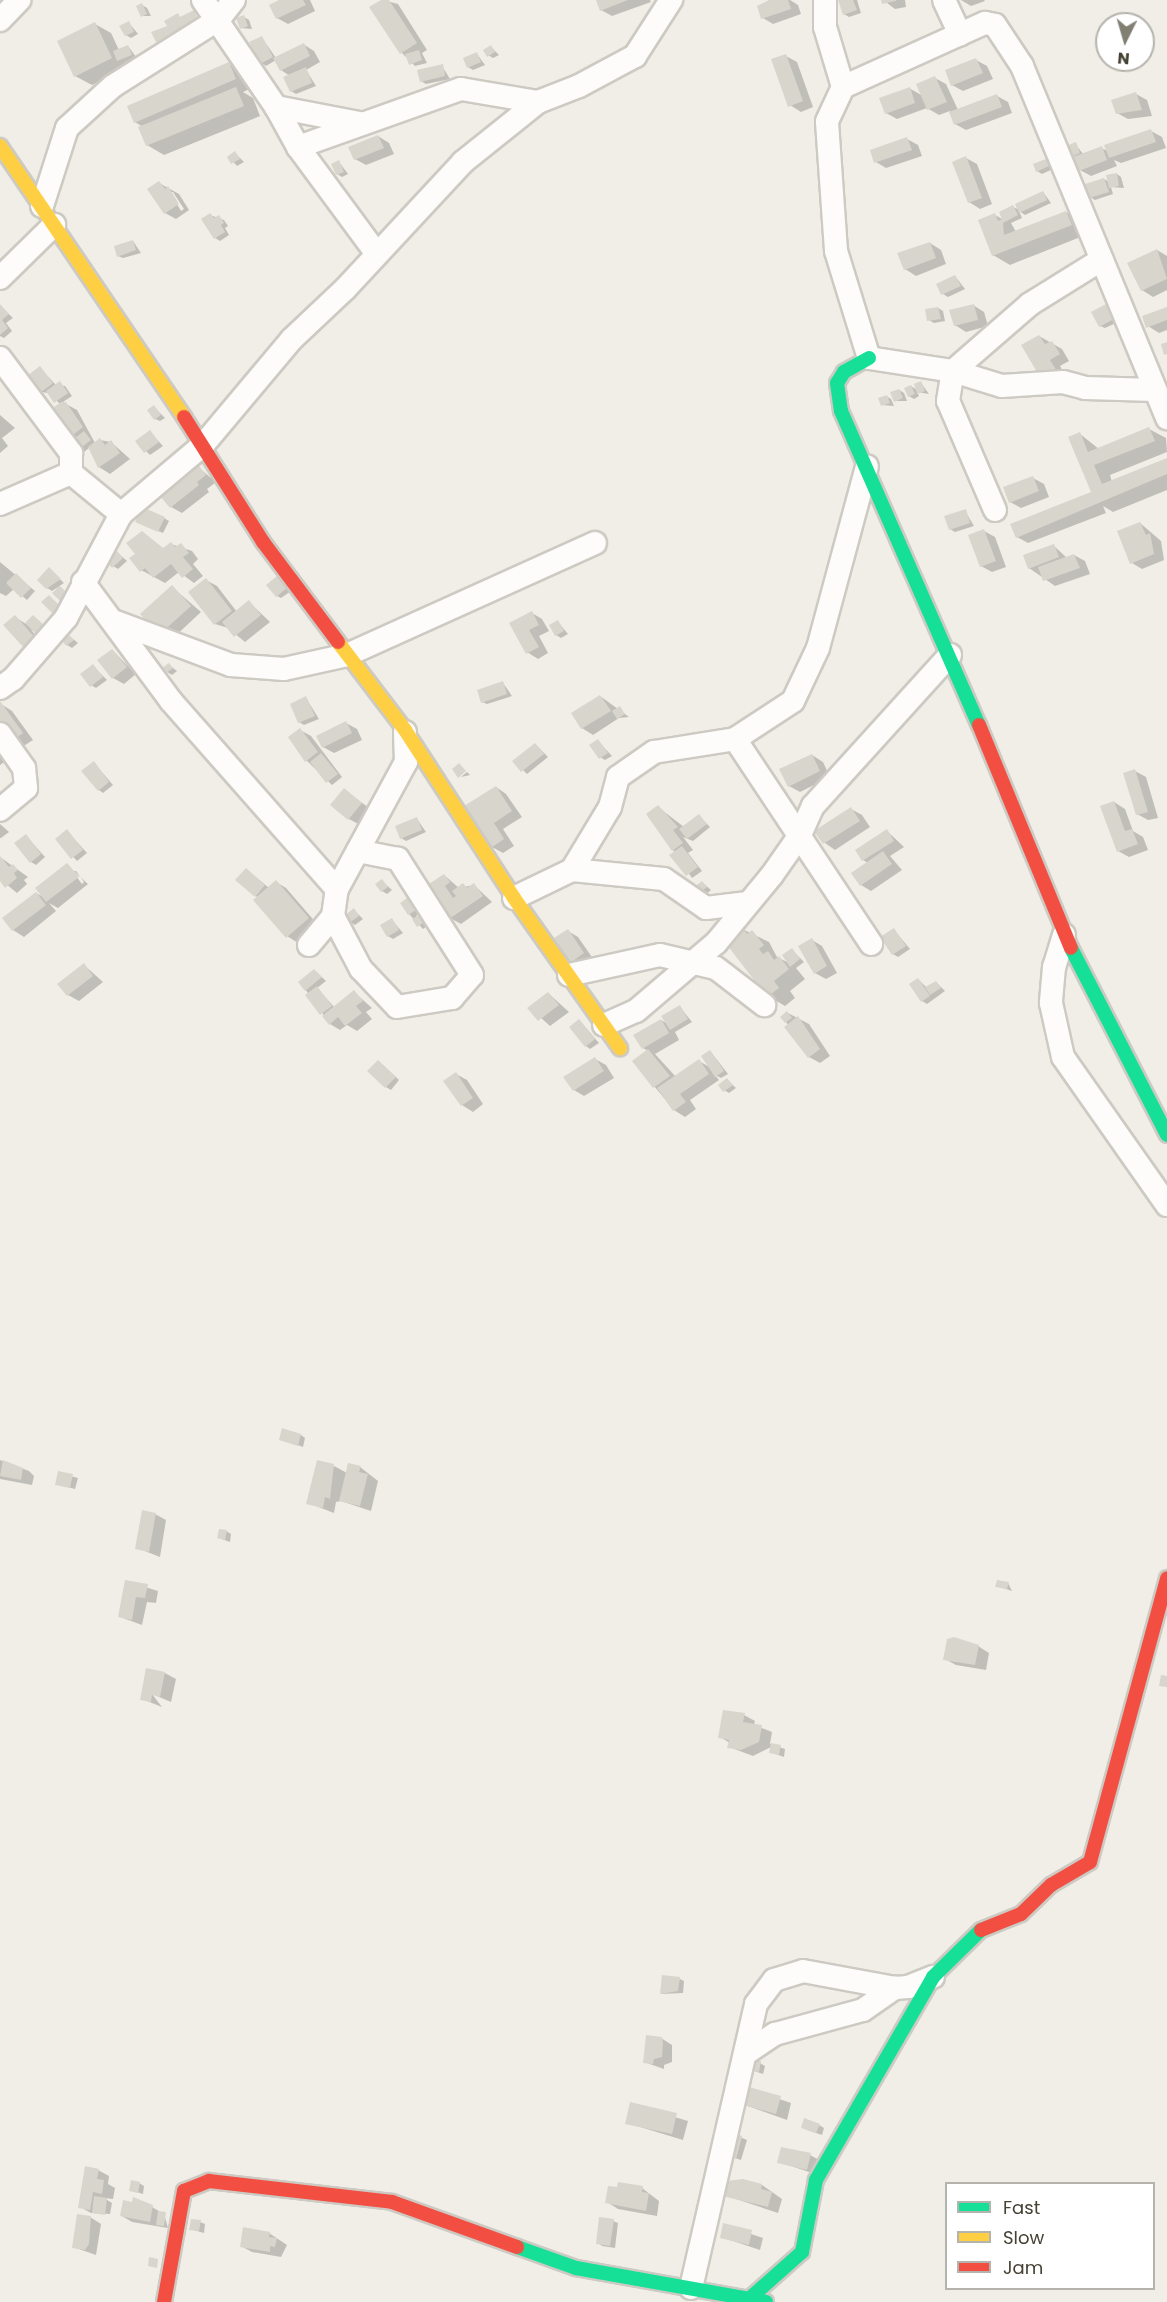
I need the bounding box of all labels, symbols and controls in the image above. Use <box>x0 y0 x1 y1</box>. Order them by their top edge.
north arrow <box>1095 12 1155 72</box>
text: N <box>1117 46 1131 70</box>
legend <box>945 2182 1155 2290</box>
text: Fast <box>1003 2195 1040 2220</box>
text: Slow <box>1003 2225 1044 2250</box>
text: Jam <box>1003 2255 1043 2280</box>

